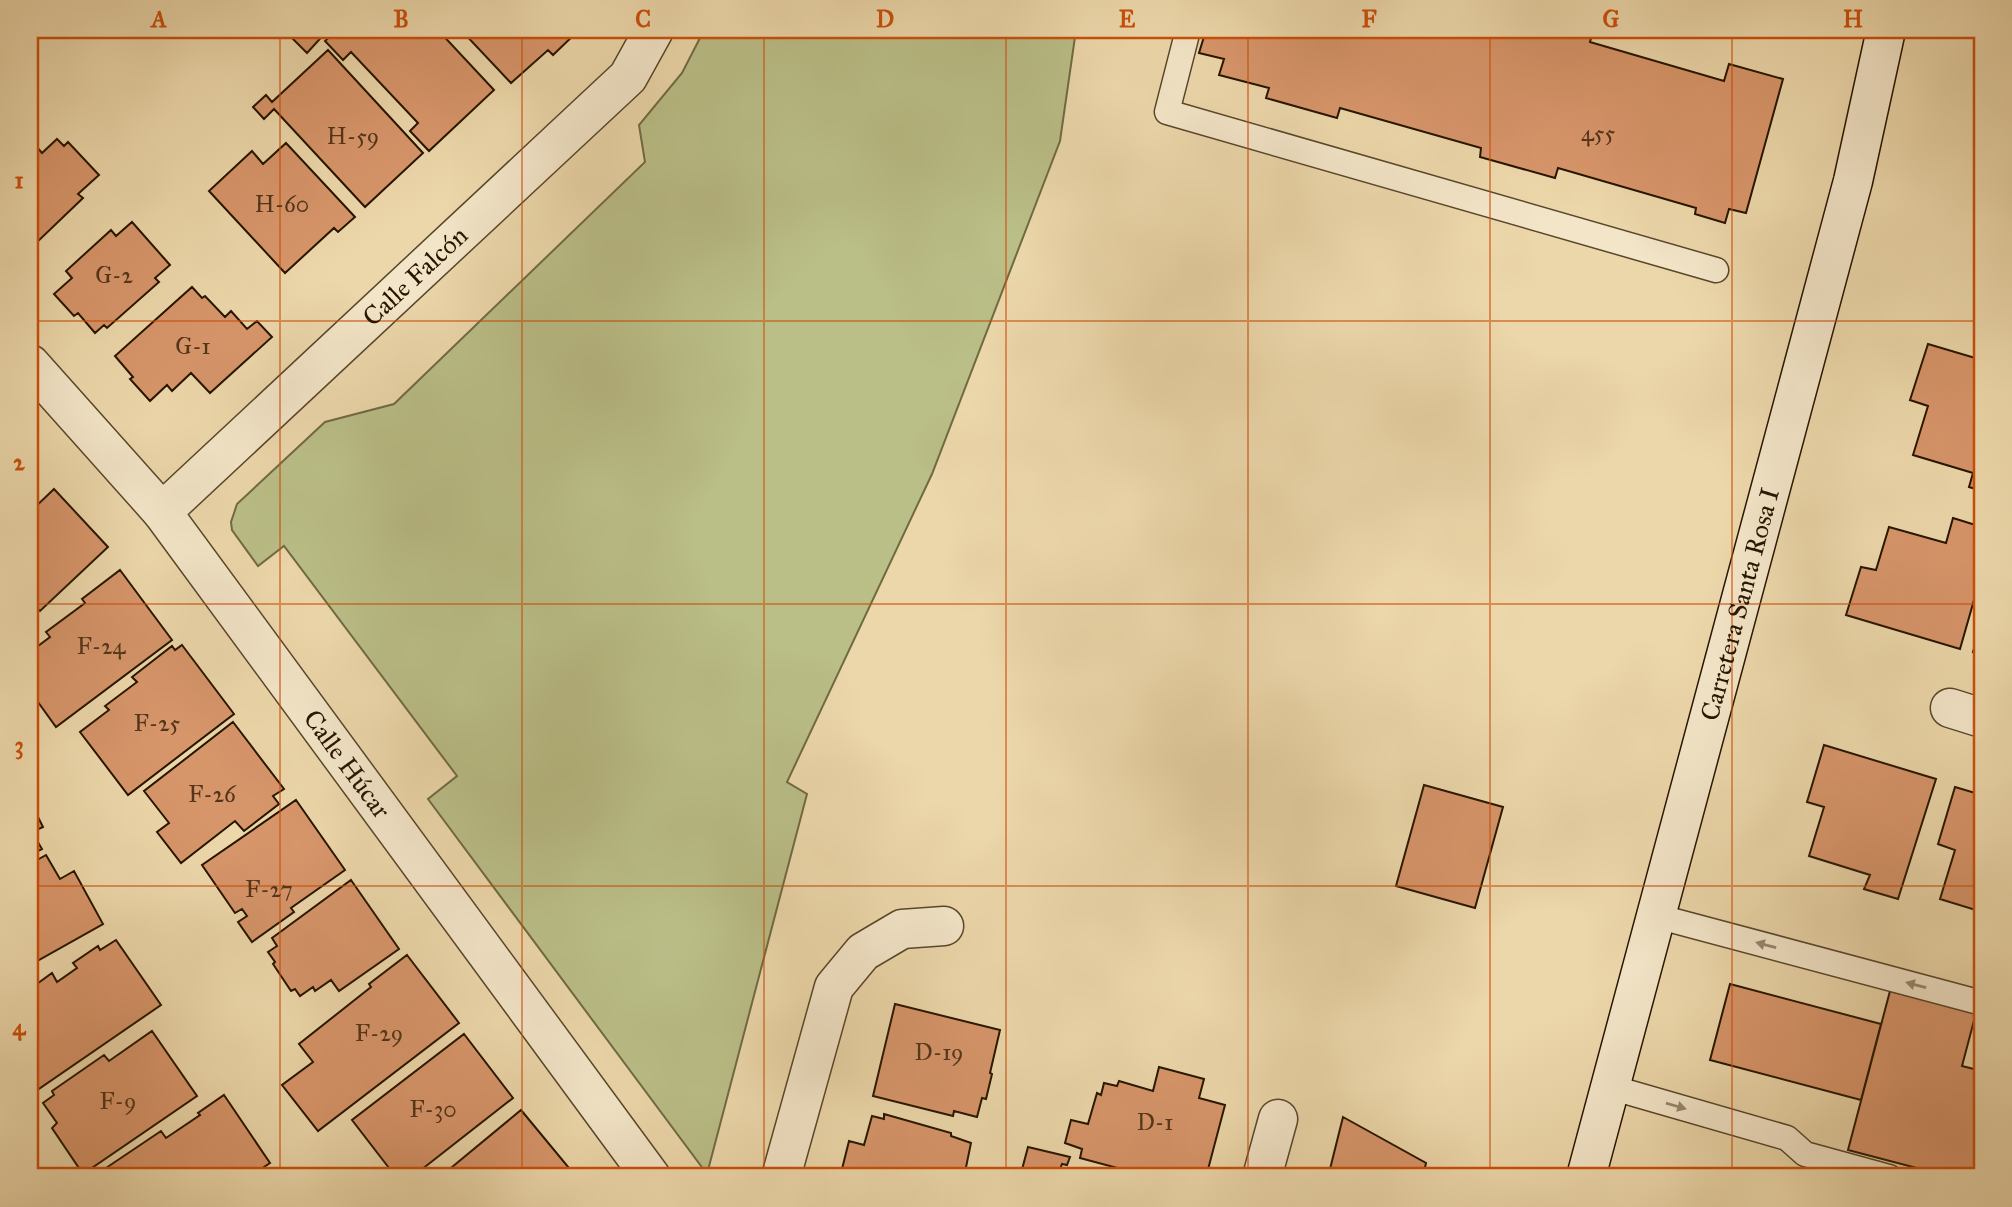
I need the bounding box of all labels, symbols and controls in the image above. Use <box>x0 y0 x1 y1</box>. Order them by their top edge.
text: A <box>149 5 167 33</box>
text: B <box>393 5 409 33</box>
text: C <box>635 5 651 33</box>
text: D <box>876 5 894 33</box>
text: E <box>1119 5 1136 33</box>
text: F <box>1361 5 1377 33</box>
text: G <box>1603 5 1620 33</box>
text: H <box>1843 5 1863 33</box>
house number: 455 <box>1581 119 1615 147</box>
house number: H-59 <box>327 122 379 150</box>
text: 1 <box>14 166 24 194</box>
house number: H-60 <box>255 190 309 218</box>
street label: Calle Falcón <box>356 219 474 333</box>
house number: G-2 <box>95 261 133 289</box>
house number: G-1 <box>175 332 211 360</box>
text: 2 <box>13 448 25 476</box>
street label: Carretera Santa Rosa I <box>1693 484 1786 724</box>
house number: F-24 <box>77 632 127 660</box>
street label: Calle Húcar <box>297 703 398 825</box>
house number: F-25 <box>134 709 180 737</box>
text: 3 <box>14 731 24 760</box>
house number: F-26 <box>188 780 237 808</box>
house number: F-27 <box>245 875 293 903</box>
one-way arrow <box>1755 939 1777 950</box>
one-way arrow <box>1905 979 1927 990</box>
text: 4 <box>13 1013 27 1041</box>
house number: F-29 <box>355 1019 403 1047</box>
house number: D-19 <box>915 1038 963 1066</box>
house number: F-9 <box>100 1087 136 1115</box>
house number: F-30 <box>409 1095 457 1123</box>
one-way arrow <box>1666 1101 1687 1111</box>
house number: D-1 <box>1137 1108 1173 1136</box>

